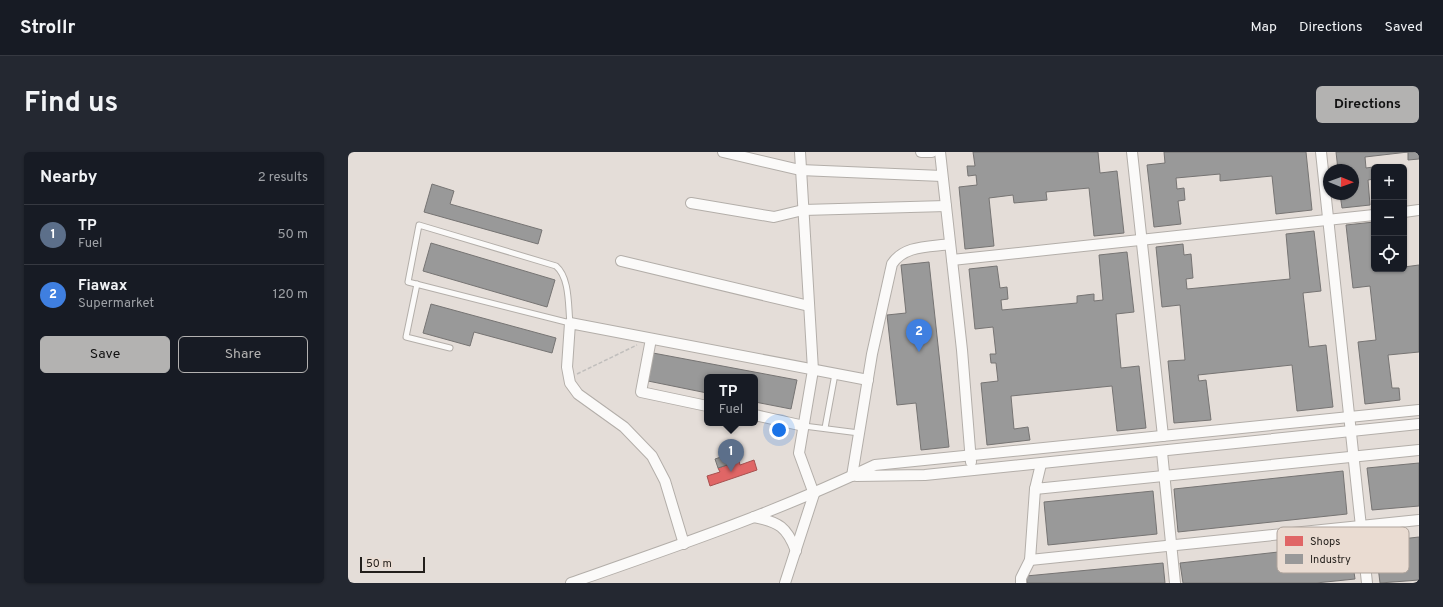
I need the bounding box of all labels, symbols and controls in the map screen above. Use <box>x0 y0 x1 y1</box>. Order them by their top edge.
text: Strollr <box>20 16 75 40</box>
text: Map <box>1251 19 1277 36</box>
text: Directions <box>1299 19 1363 36</box>
text: Saved <box>1385 19 1423 36</box>
text: Find us <box>24 86 118 122</box>
button: Directions <box>1316 86 1419 123</box>
north arrow <box>1323 164 1359 200</box>
map controls <box>1371 164 1407 272</box>
button: + <box>1371 164 1407 200</box>
text: Nearby <box>40 167 97 189</box>
text: 2 results <box>258 170 308 186</box>
button: − <box>1371 200 1407 236</box>
text: TP <box>78 217 97 236</box>
text: 1 <box>50 227 56 243</box>
text: 50 m <box>278 227 308 243</box>
text: Fuel <box>78 236 103 252</box>
button: locate <box>1371 236 1407 272</box>
text: Fiawax <box>78 277 127 296</box>
text: 2 <box>49 287 57 303</box>
text: 120 m <box>273 287 308 303</box>
text: Supermarket <box>78 296 154 312</box>
pin: 2 <box>906 319 932 352</box>
button: Save <box>40 336 170 373</box>
button: Share <box>178 336 308 373</box>
popup <box>704 374 758 426</box>
text: TP <box>719 383 737 402</box>
text: Fuel <box>719 402 743 418</box>
your location <box>769 420 789 440</box>
pin: 1 <box>718 439 744 472</box>
legend <box>1277 527 1409 573</box>
text: Shops <box>1310 535 1340 549</box>
text: Industry <box>1310 553 1351 567</box>
scale bar <box>360 555 425 574</box>
text: 50 m <box>366 557 392 571</box>

